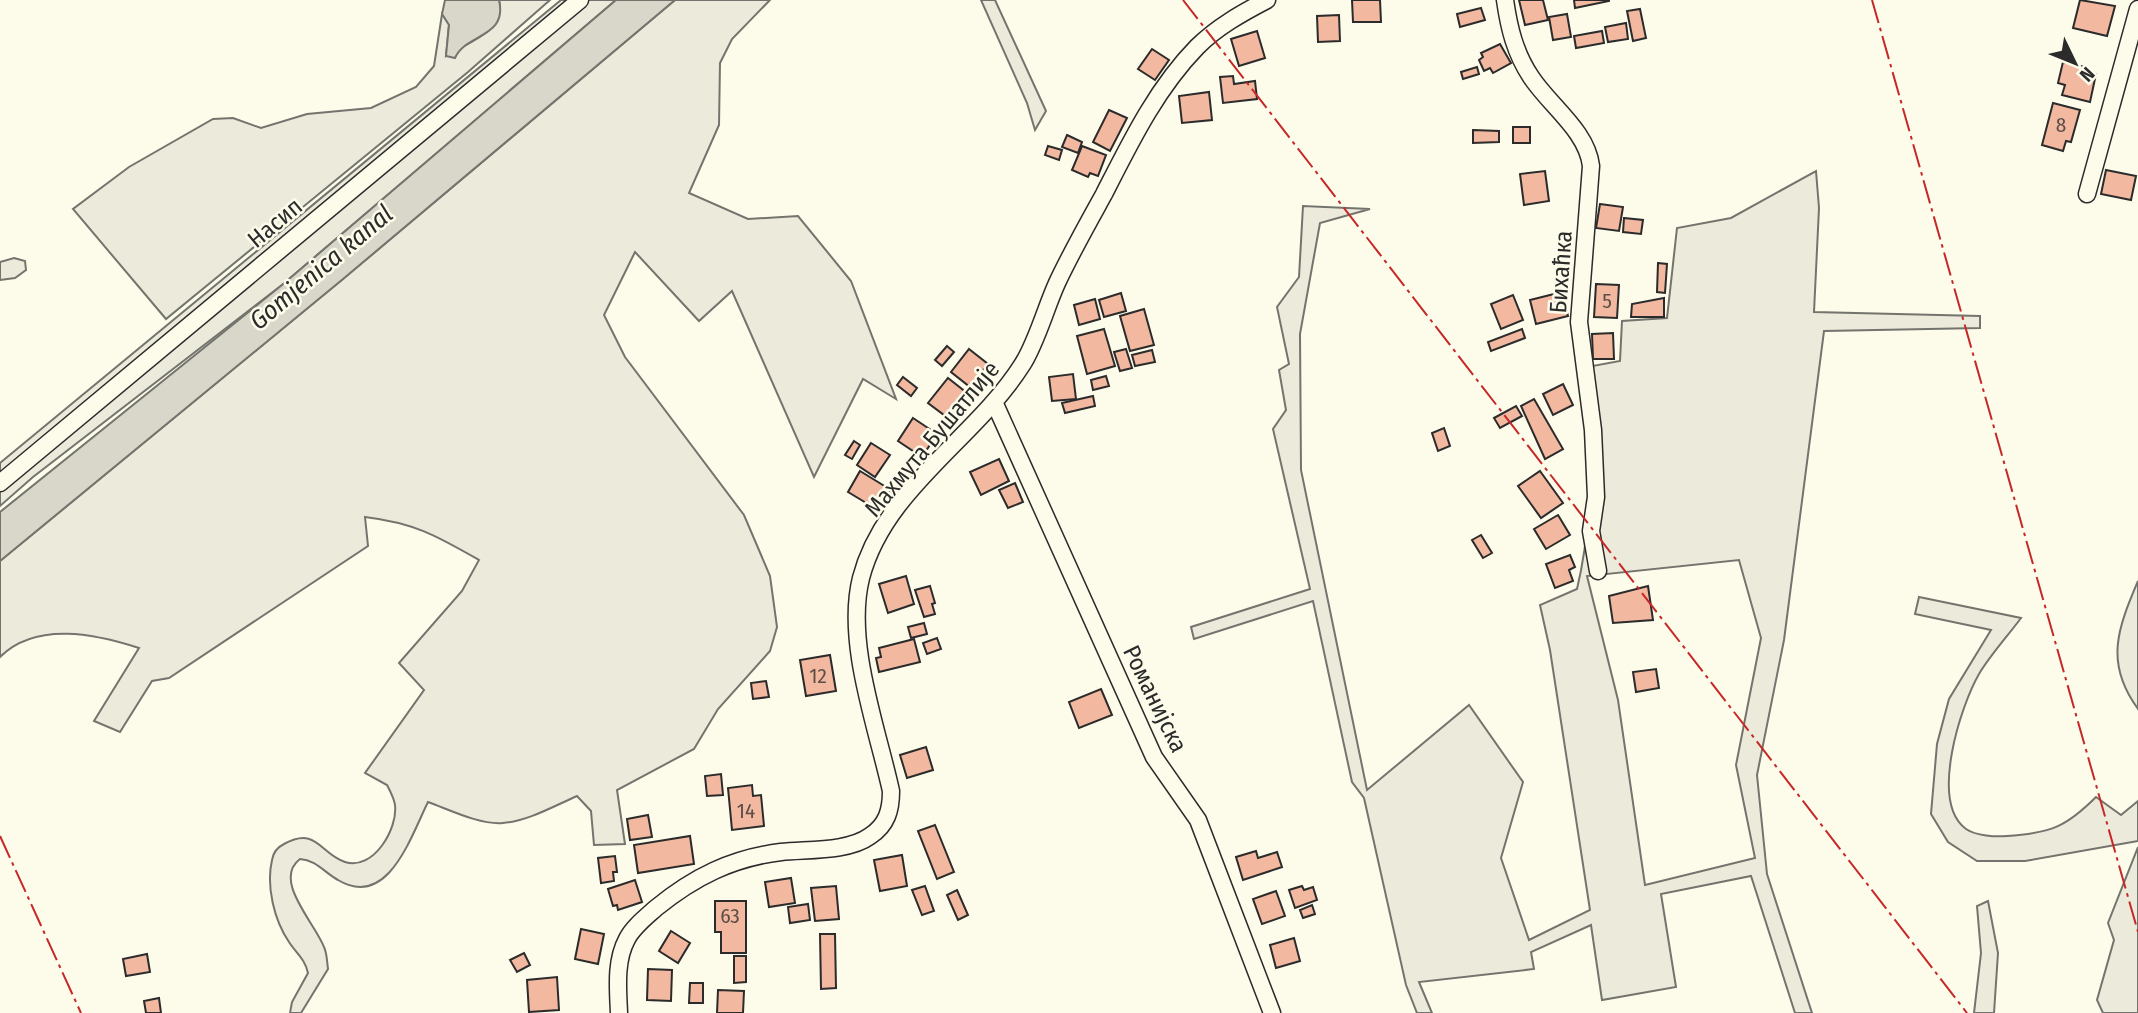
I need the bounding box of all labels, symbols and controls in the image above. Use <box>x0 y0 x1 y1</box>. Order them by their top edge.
north arrow <box>2040 28 2110 98</box>
text: N <box>2075 62 2099 86</box>
house number: 8 <box>2056 112 2066 138</box>
street label: Насип <box>242 192 308 254</box>
water label: Gomjenica kanal <box>243 198 399 336</box>
street label: Бихаћка <box>1544 230 1578 314</box>
house number: 5 <box>1602 288 1612 314</box>
street label: Махмута Бушатлије <box>859 356 1005 522</box>
street label: Романијска <box>1117 641 1193 757</box>
house number: 12 <box>809 663 827 689</box>
house number: 14 <box>737 798 755 824</box>
house number: 63 <box>720 903 740 929</box>

